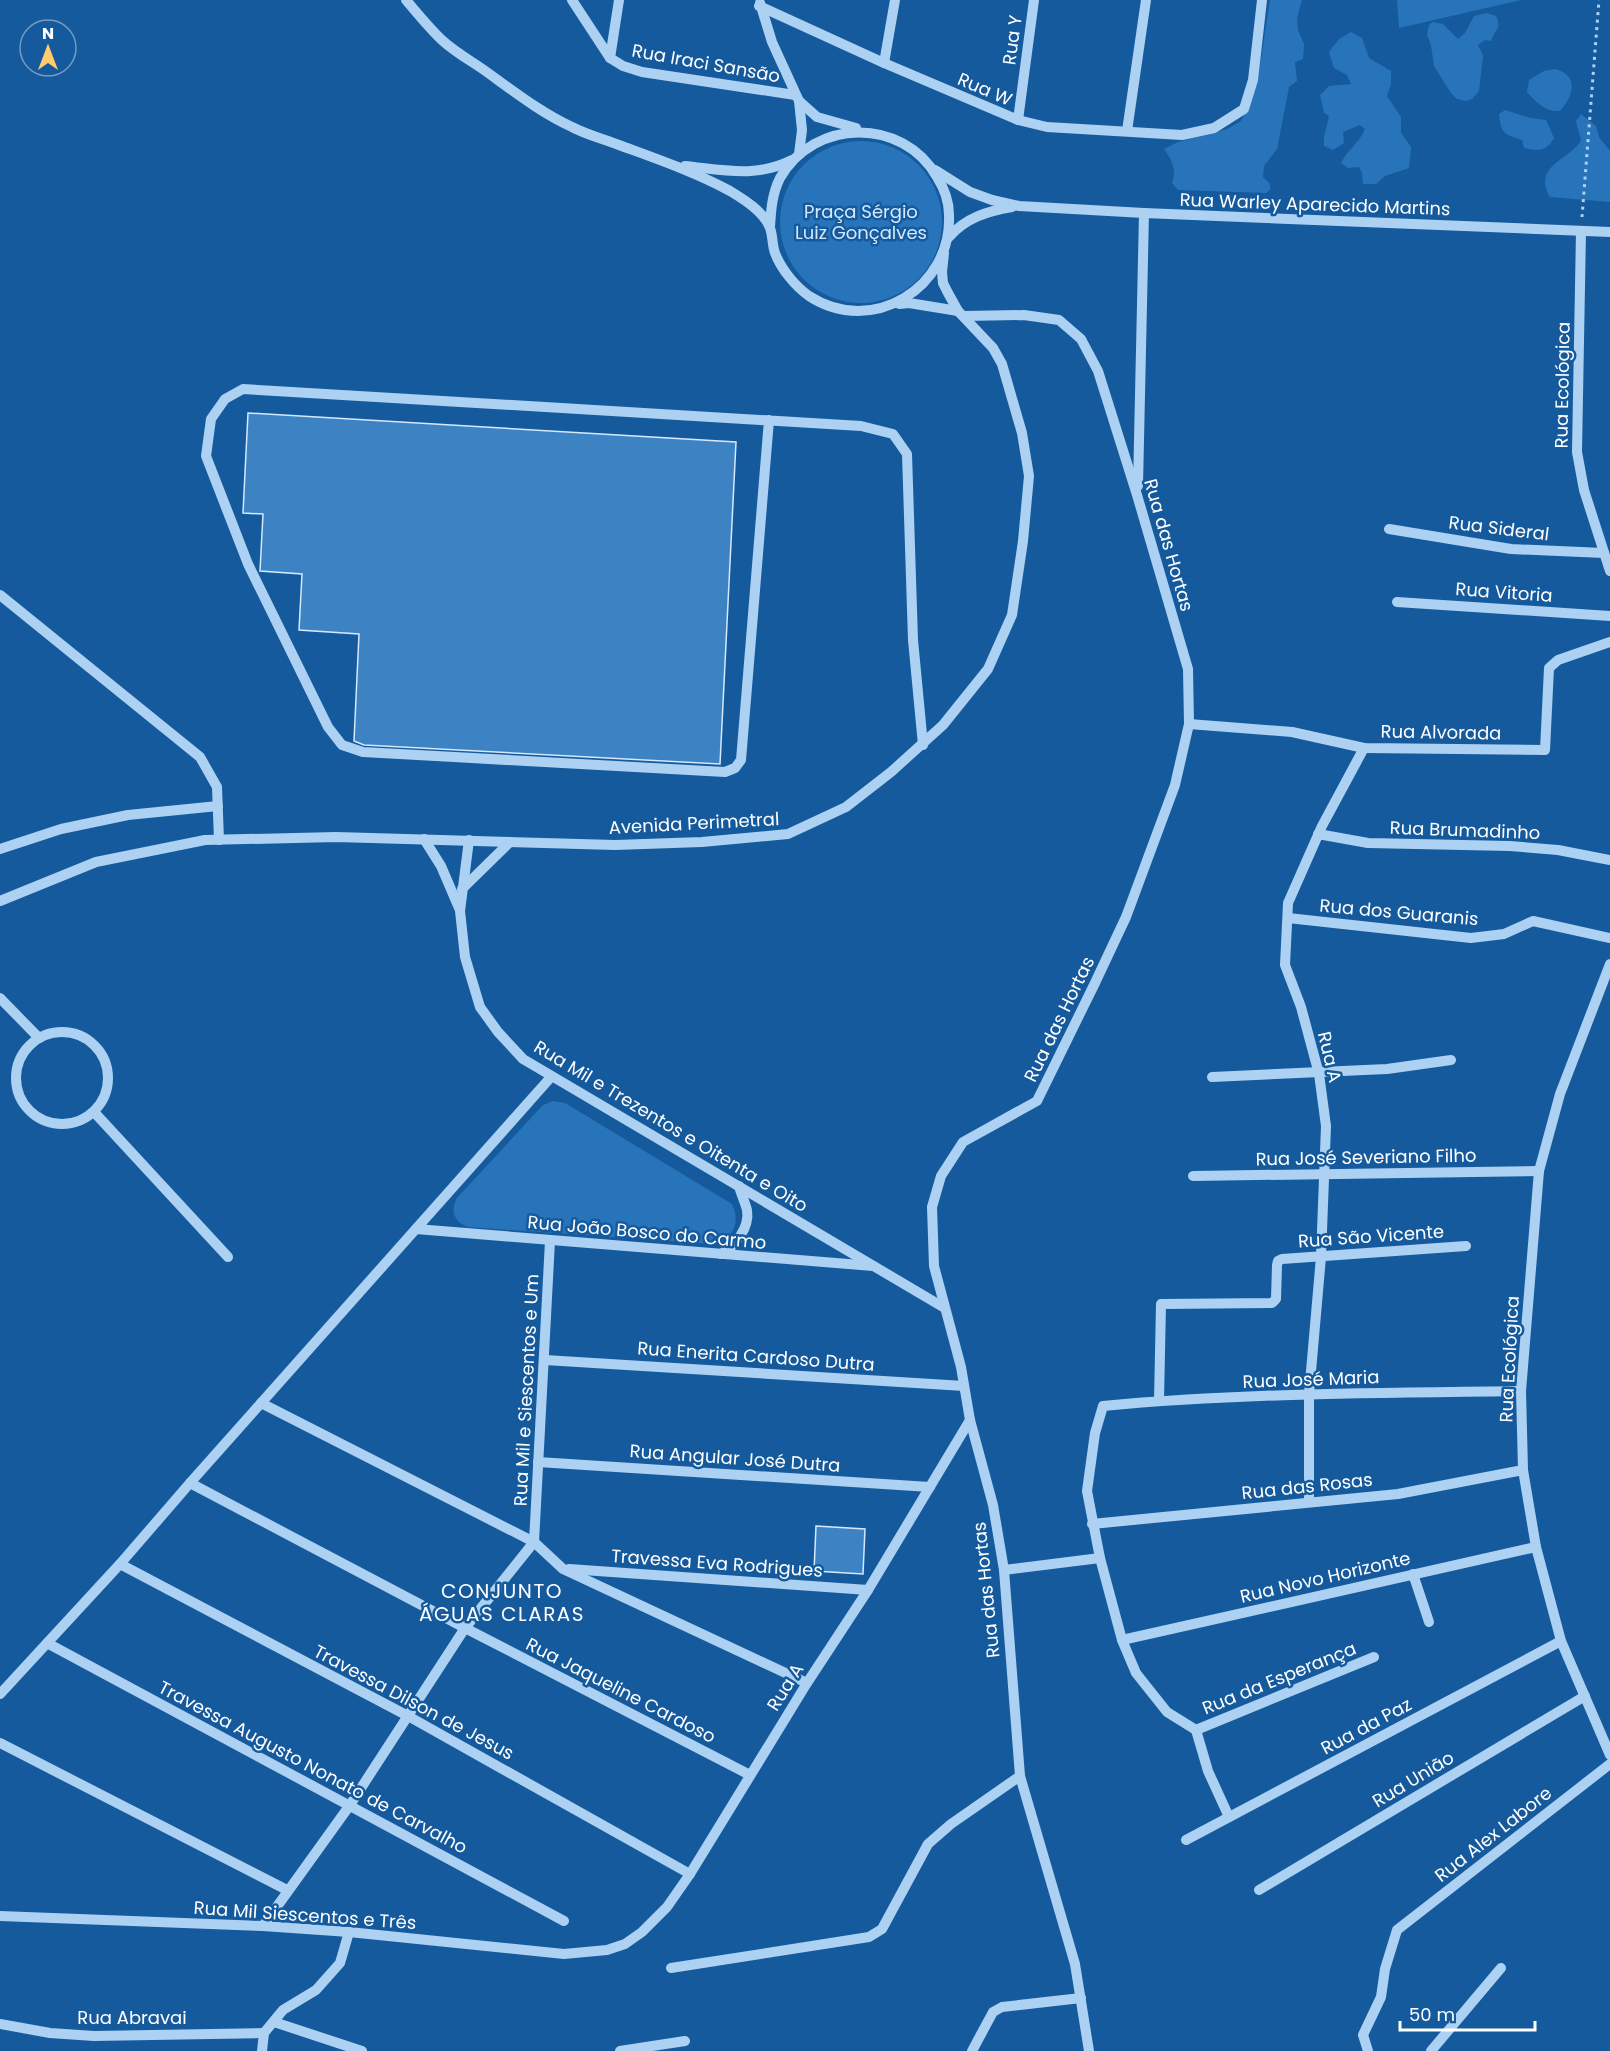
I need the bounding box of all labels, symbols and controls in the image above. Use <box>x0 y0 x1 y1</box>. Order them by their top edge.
street label: Rua Y <box>996 13 1028 66</box>
north arrow <box>18 18 78 78</box>
text: N <box>42 22 54 45</box>
street label: Rua Iraci Sansão <box>630 38 782 88</box>
street label: Rua W <box>954 66 1017 112</box>
street label: Rua Warley Aparecido Martins <box>1179 187 1451 221</box>
park label: Praça Sérgio Luiz Gonçalves <box>795 199 927 245</box>
street label: Rua Ecológica <box>1548 321 1576 449</box>
street label: Rua das Hortas <box>1138 476 1200 614</box>
street label: Rua Sideral <box>1447 509 1551 547</box>
street label: Rua Vitoria <box>1455 576 1553 608</box>
street label: Rua Alvorada <box>1380 718 1502 746</box>
street label: Avenida Perimetral <box>608 806 780 840</box>
street label: Rua Brumadinho <box>1389 815 1541 845</box>
street label: Rua dos Guaranis <box>1319 893 1479 931</box>
street label: Rua das Hortas <box>1018 952 1100 1086</box>
street label: Rua A <box>1312 1029 1348 1085</box>
street label: Rua Mil e Trezentos e Oitenta e Oito <box>529 1034 813 1218</box>
street label: Rua José Severiano Filho <box>1255 1143 1477 1171</box>
street label: Rua João Bosco do Carmo <box>527 1209 767 1255</box>
street label: Rua São Vicente <box>1297 1218 1445 1254</box>
street label: Rua Mil e Siescentos e Um <box>507 1273 545 1507</box>
street label: Rua Ecológica <box>1493 1295 1525 1423</box>
street label: Rua Enerita Cardoso Dutra <box>636 1335 876 1377</box>
street label: Rua José Maria <box>1242 1364 1380 1394</box>
street label: Rua Angular José Dutra <box>629 1438 841 1478</box>
street label: Rua das Rosas <box>1240 1467 1374 1505</box>
street label: Rua das Hortas <box>966 1521 1006 1659</box>
street label: Travessa Eva Rodrigues <box>610 1543 824 1583</box>
street label: Rua Novo Horizonte <box>1237 1545 1413 1609</box>
district label: CONJUNTO ÁGUAS CLARAS <box>419 1577 585 1628</box>
street label: Rua Jaqueline Cardoso <box>522 1631 720 1749</box>
street label: Rua da Esperança <box>1198 1636 1360 1720</box>
street label: Travessa Dilson de Jesus <box>309 1638 519 1766</box>
street label: Rua A <box>761 1659 809 1715</box>
street label: Travessa Augusto Nonato de Carvalho <box>154 1675 472 1859</box>
street label: Rua da Paz <box>1316 1692 1416 1760</box>
street label: Rua União <box>1367 1745 1459 1813</box>
street label: Rua Alex Labore <box>1429 1780 1557 1888</box>
street label: Rua Mil Siescentos e Três <box>193 1895 417 1935</box>
scale bar <box>1400 1994 1535 2032</box>
text: 50 m <box>1409 2002 1455 2027</box>
street label: Rua Abravai <box>77 2005 187 2030</box>

